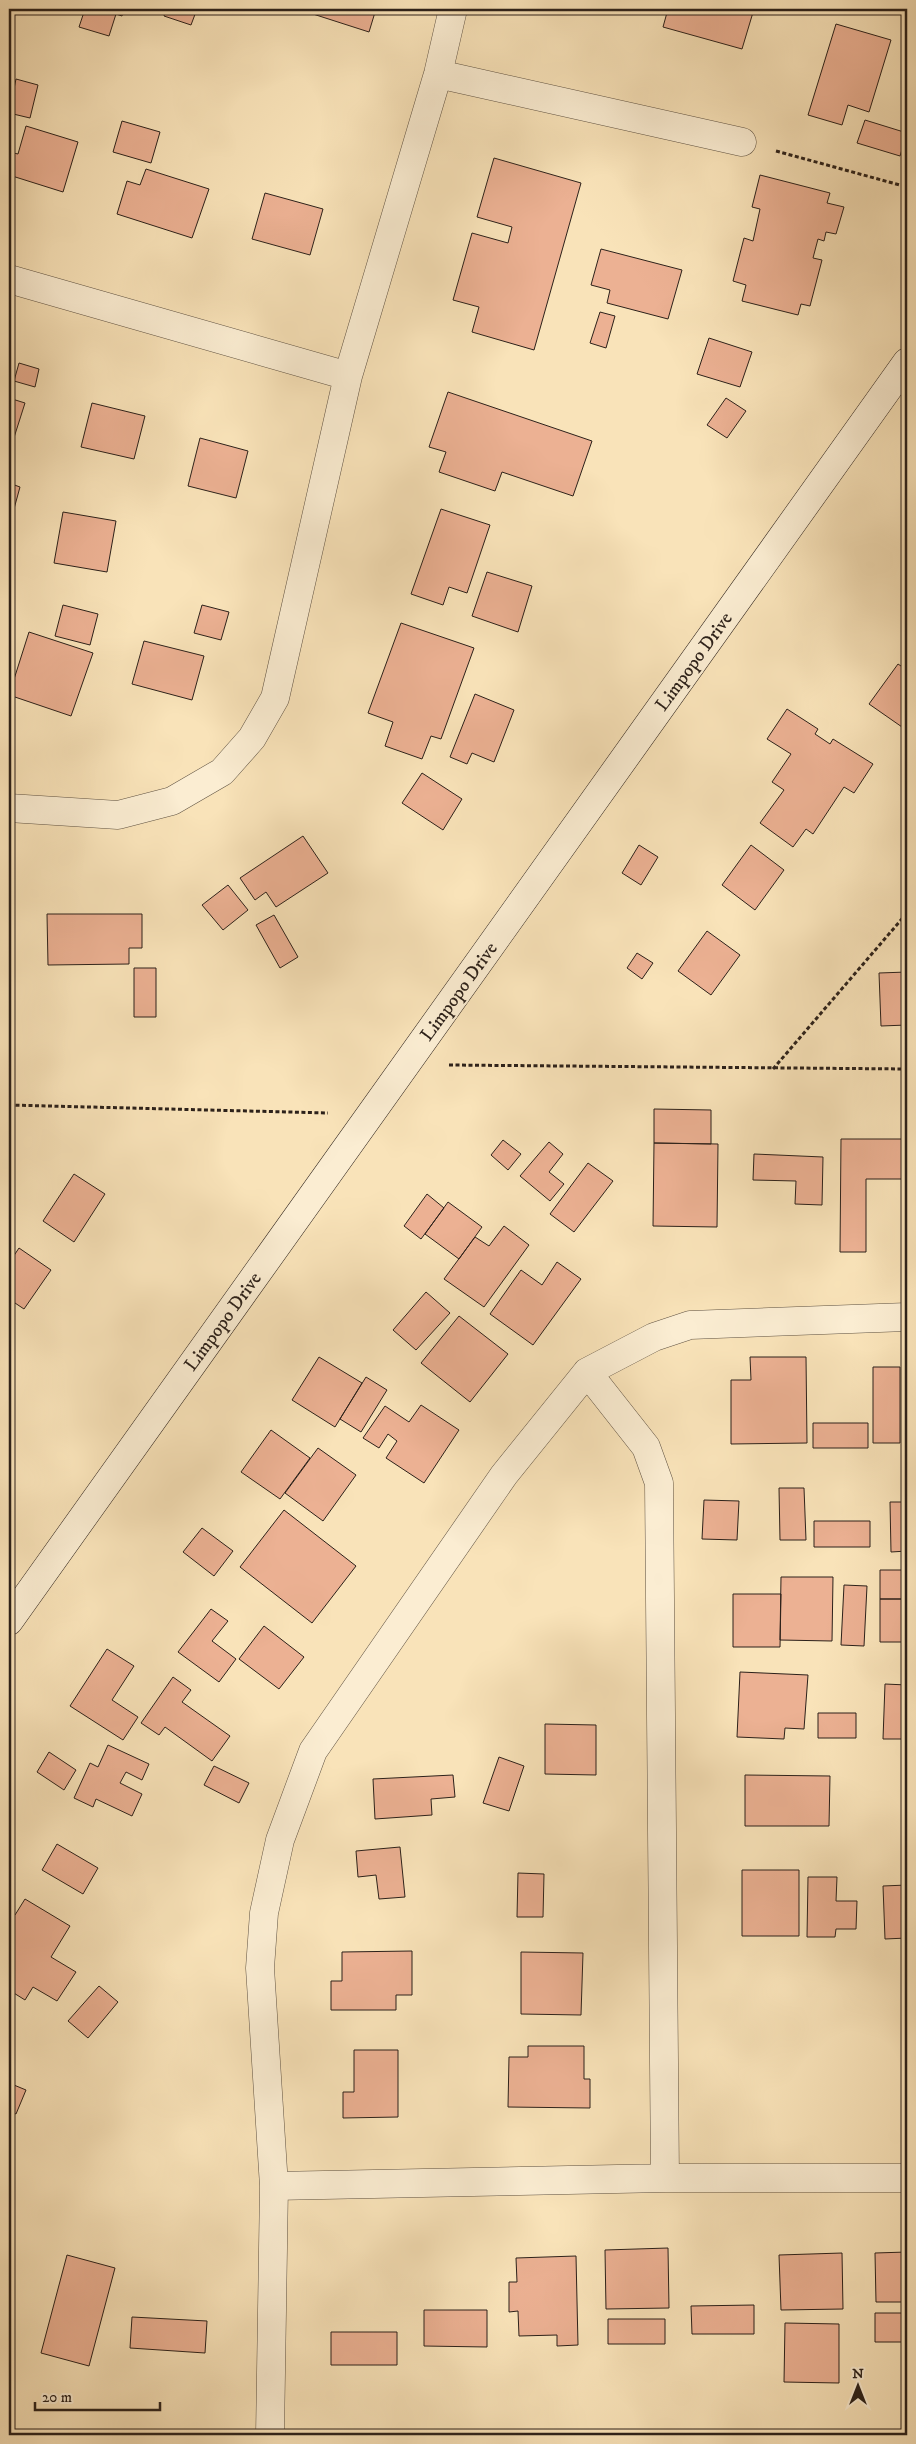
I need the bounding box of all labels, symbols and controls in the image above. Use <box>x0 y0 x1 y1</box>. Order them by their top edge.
street label: Limpopo Drive <box>651 608 738 716</box>
street label: Limpopo Drive <box>416 938 503 1046</box>
street label: Limpopo Drive <box>180 1268 267 1376</box>
north arrow <box>834 2362 884 2412</box>
text: N <box>852 2365 864 2383</box>
scale bar <box>35 2379 160 2411</box>
text: 20 m <box>42 2388 72 2407</box>

